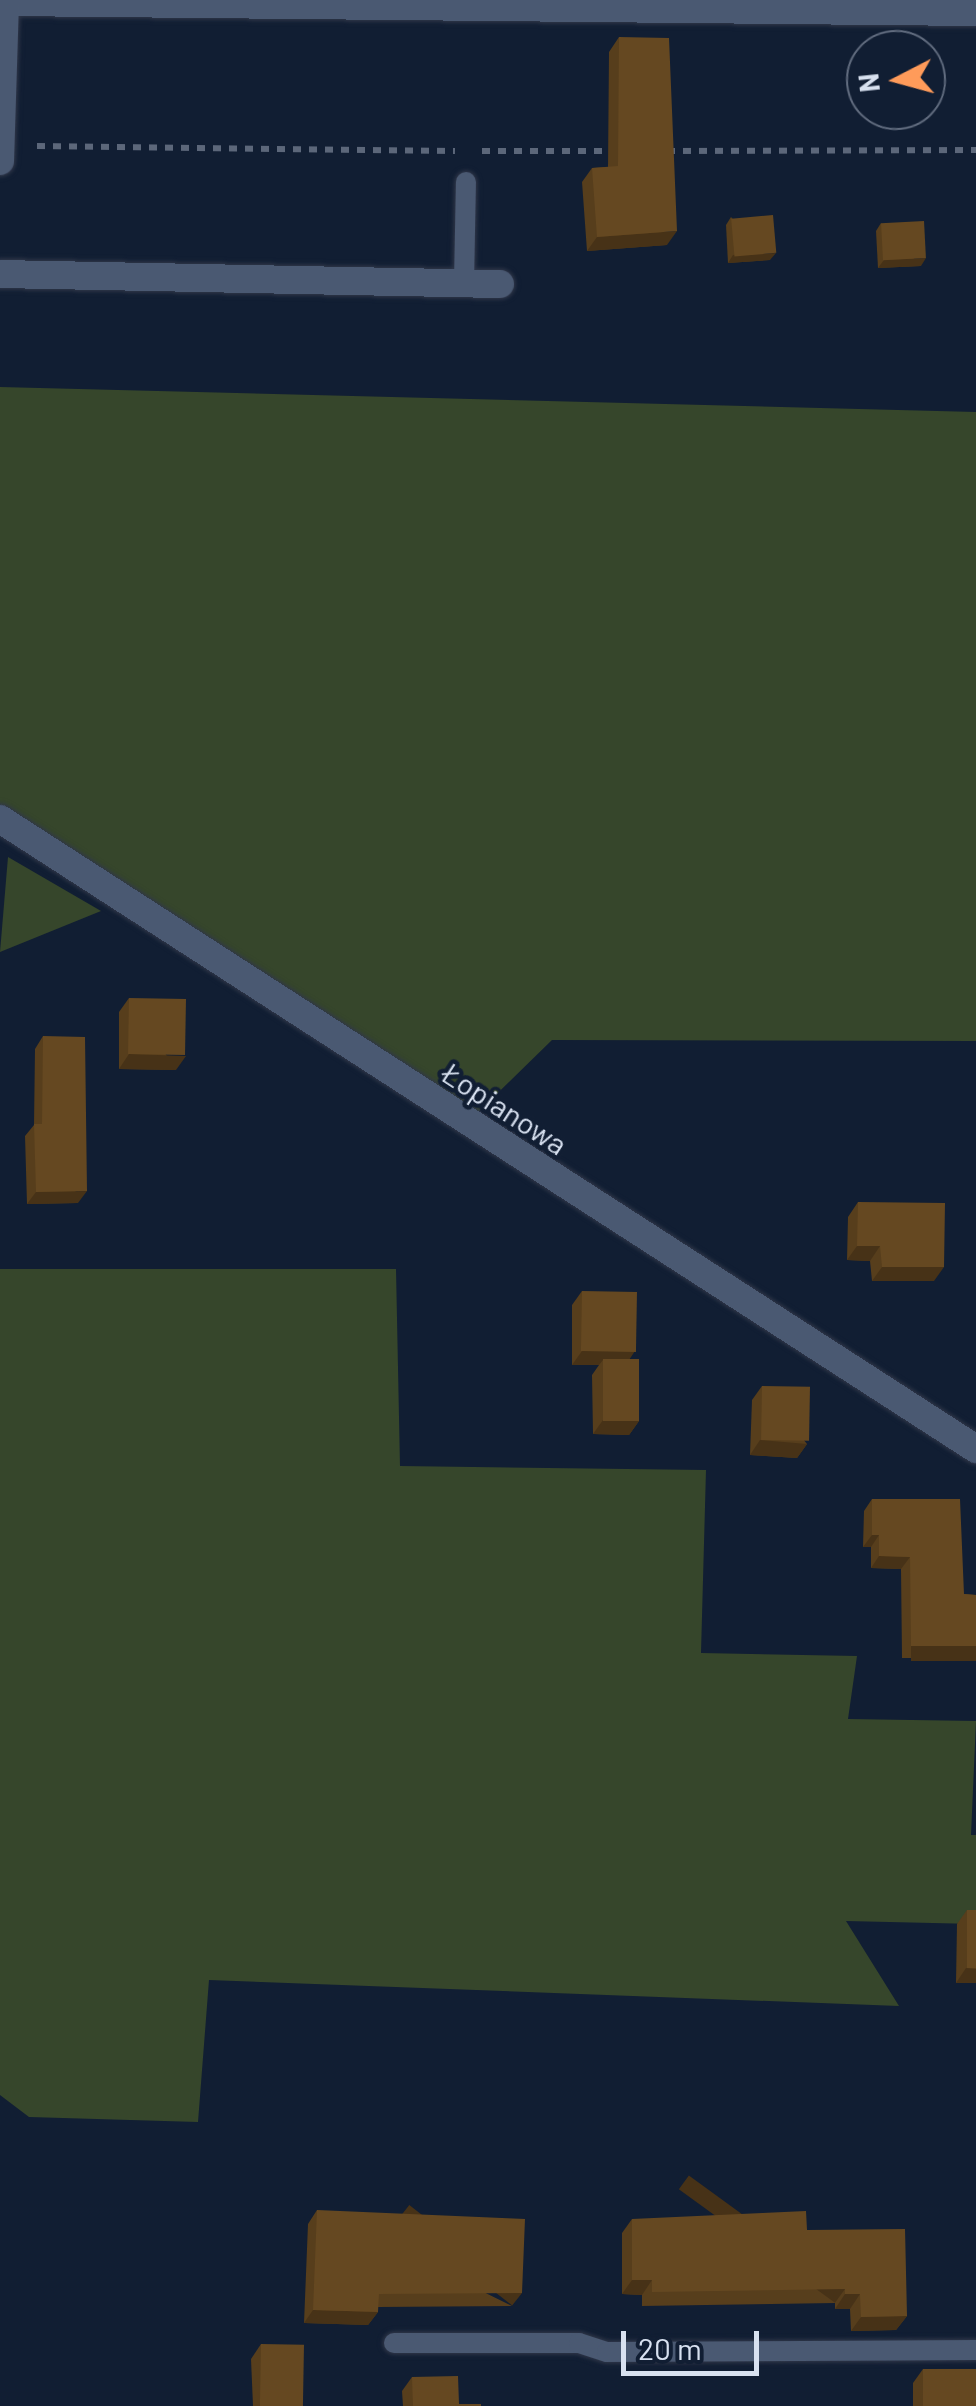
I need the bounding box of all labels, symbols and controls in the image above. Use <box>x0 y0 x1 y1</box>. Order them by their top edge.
north arrow <box>846 30 946 130</box>
text: N <box>850 72 886 94</box>
street label: Łopianowa <box>436 1054 574 1162</box>
scale bar <box>626 2311 764 2373</box>
text: 20 m <box>638 2330 702 2366</box>

